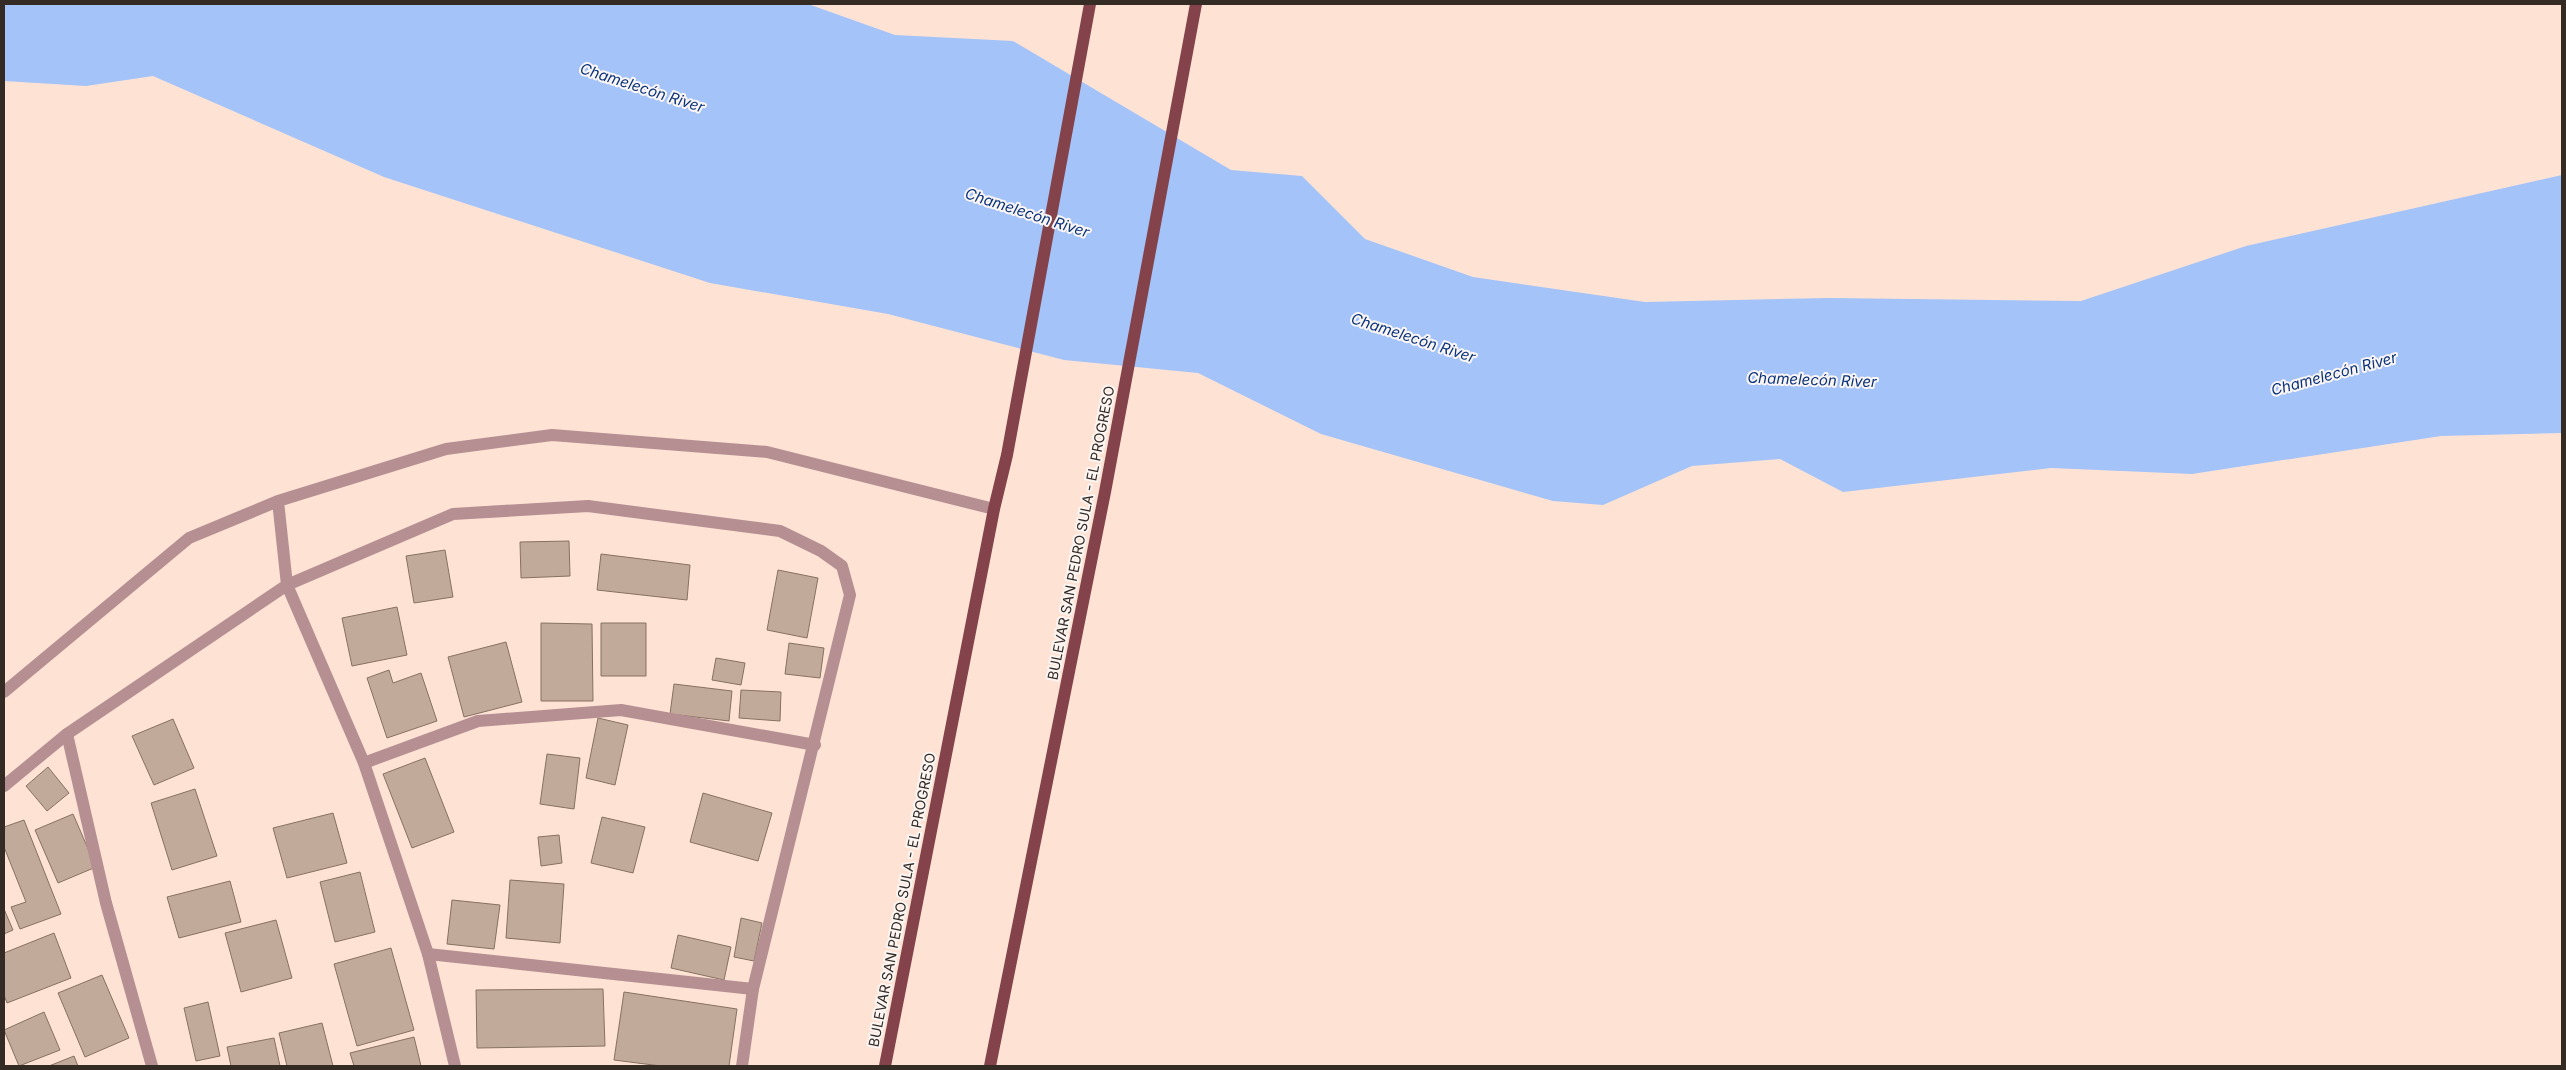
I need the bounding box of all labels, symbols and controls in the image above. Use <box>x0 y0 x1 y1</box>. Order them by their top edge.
water label: Chamelecón River <box>578 58 707 117</box>
water label: Chamelecón River <box>963 183 1092 242</box>
water label: Chamelecón River <box>1349 308 1478 367</box>
water label: Chamelecón River <box>2269 348 2399 399</box>
water label: Chamelecón River <box>1747 368 1877 391</box>
street label: BULEVAR SAN PEDRO SULA - EL PROGRESO <box>1044 384 1117 681</box>
street label: BULEVAR SAN PEDRO SULA - EL PROGRESO <box>865 751 938 1048</box>

